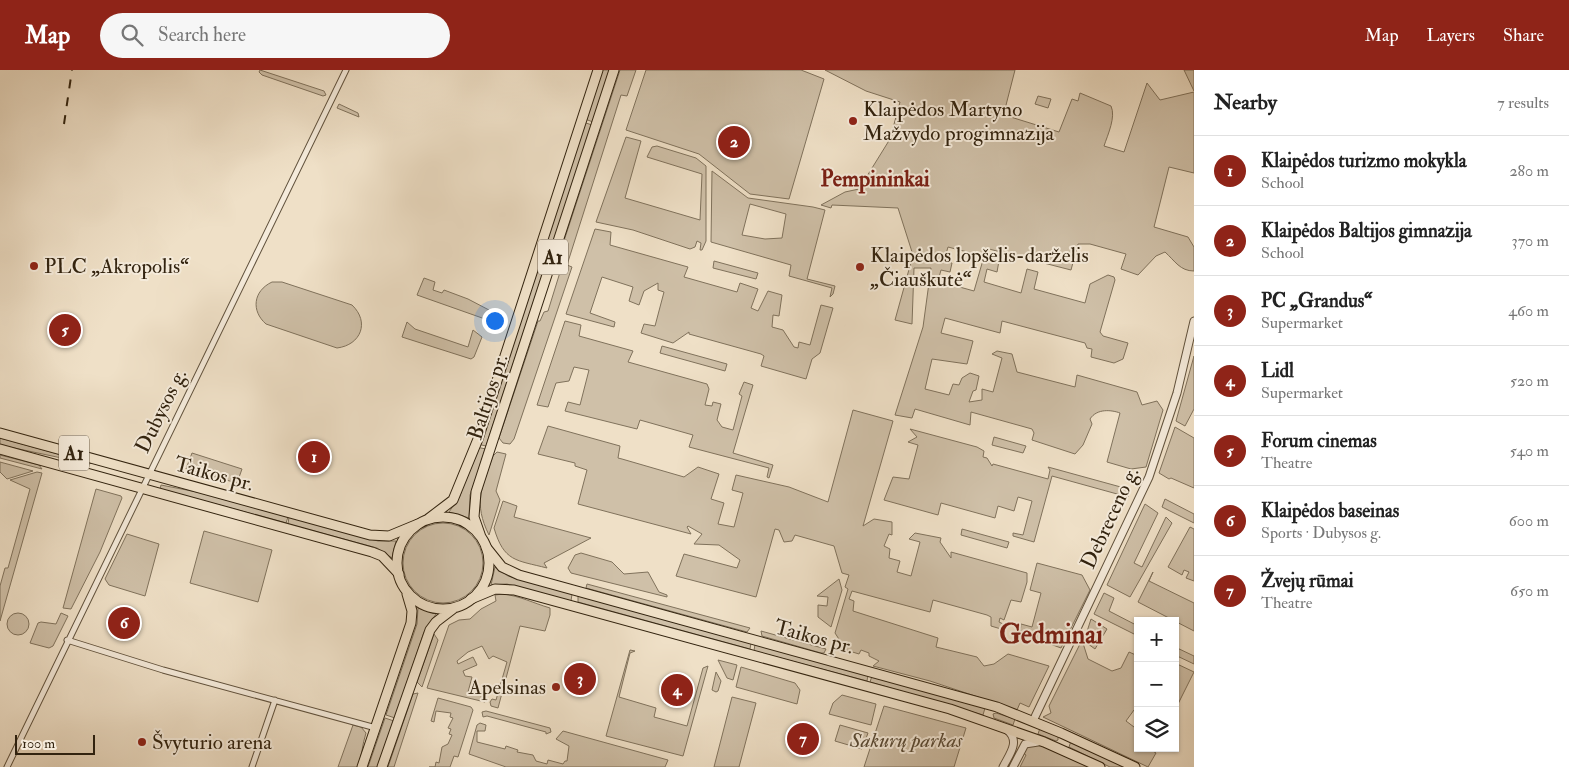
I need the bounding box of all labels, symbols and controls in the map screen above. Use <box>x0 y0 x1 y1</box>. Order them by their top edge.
search box <box>100 13 450 58</box>
text: Map <box>25 20 70 51</box>
icon: search <box>118 21 146 49</box>
text: Search here <box>158 23 246 47</box>
text: Map <box>1365 24 1399 47</box>
text: Layers <box>1427 24 1475 47</box>
text: Share <box>1503 24 1544 47</box>
text: Nearby <box>1214 89 1277 116</box>
text: 7 results <box>1497 93 1549 113</box>
place label: Klaipėdos Martyno Mažvydo progimnazija <box>863 96 1055 147</box>
marker: Klaipėdos Martyno Mažvydo progimnazija <box>847 115 859 127</box>
pin: 2 <box>718 123 750 161</box>
text: Klaipėdos turizmo mokykla <box>1261 149 1467 173</box>
text: 1 <box>1227 161 1233 181</box>
text: 280 m <box>1509 161 1549 181</box>
district label: Pempininkai <box>820 165 930 194</box>
text: School <box>1261 173 1304 193</box>
text: Klaipėdos Baltijos gimnazija <box>1261 219 1472 243</box>
text: 2 <box>1226 231 1234 251</box>
text: 370 m <box>1512 231 1549 251</box>
road number: A1 <box>538 240 568 274</box>
place label: Klaipėdos lopšelis-darželis „Čiauškutė“ <box>869 242 1089 293</box>
text: School <box>1261 243 1304 263</box>
place label: PLC „Akropolis“ <box>44 253 189 280</box>
marker: PLC „Akropolis“ <box>28 260 40 272</box>
marker: Klaipėdos lopšelis-darželis „Čiauškutė“ <box>854 261 866 273</box>
text: PC „Grandus“ <box>1261 289 1373 313</box>
text: 3 <box>1227 301 1233 321</box>
text: 460 m <box>1508 301 1549 321</box>
your location <box>482 308 508 334</box>
pin: 5 <box>49 311 81 349</box>
text: Supermarket <box>1261 313 1343 333</box>
street label: Baltijos pr. <box>461 351 515 443</box>
text: Lidl <box>1261 359 1294 383</box>
street label: Dubysos g. <box>129 364 193 458</box>
text: 4 <box>1226 371 1234 391</box>
text: 520 m <box>1510 371 1549 391</box>
text: Supermarket <box>1261 383 1343 403</box>
text: Forum cinemas <box>1261 429 1377 453</box>
road number: A1 <box>59 436 89 470</box>
pin: 1 <box>298 438 330 476</box>
text: 5 <box>1226 441 1234 461</box>
text: 540 m <box>1510 441 1549 461</box>
street label: Taikos pr. <box>171 450 257 498</box>
text: Theatre <box>1261 453 1312 473</box>
street label: Debreceno g. <box>1075 463 1145 573</box>
text: Klaipėdos baseinas <box>1261 499 1399 523</box>
text: 6 <box>1226 511 1234 531</box>
text: 600 m <box>1509 511 1549 531</box>
text: Sports · Dubysos g. <box>1261 523 1381 543</box>
text: Žvejų rūmai <box>1261 569 1354 593</box>
text: 7 <box>1226 581 1234 601</box>
text: 650 m <box>1510 581 1549 601</box>
text: Theatre <box>1261 593 1312 613</box>
pin: 6 <box>108 604 140 642</box>
street label: Taikos pr. <box>771 613 857 661</box>
map controls <box>1134 617 1179 752</box>
button: + <box>1134 617 1179 662</box>
district label: Gedminai <box>999 619 1103 651</box>
pin: 3 <box>564 660 596 698</box>
button: − <box>1134 662 1179 707</box>
pin: 4 <box>661 671 693 709</box>
place label: Apelsinas <box>467 674 546 701</box>
marker: Apelsinas <box>550 681 562 693</box>
button: layers <box>1134 707 1179 752</box>
pin: 7 <box>787 720 819 758</box>
park label: Sakurų parkas <box>849 727 963 754</box>
place label: Švyturio arena <box>152 729 272 756</box>
scale bar <box>15 732 95 755</box>
text: 100 m <box>22 735 55 752</box>
marker: Švyturio arena <box>136 736 148 748</box>

